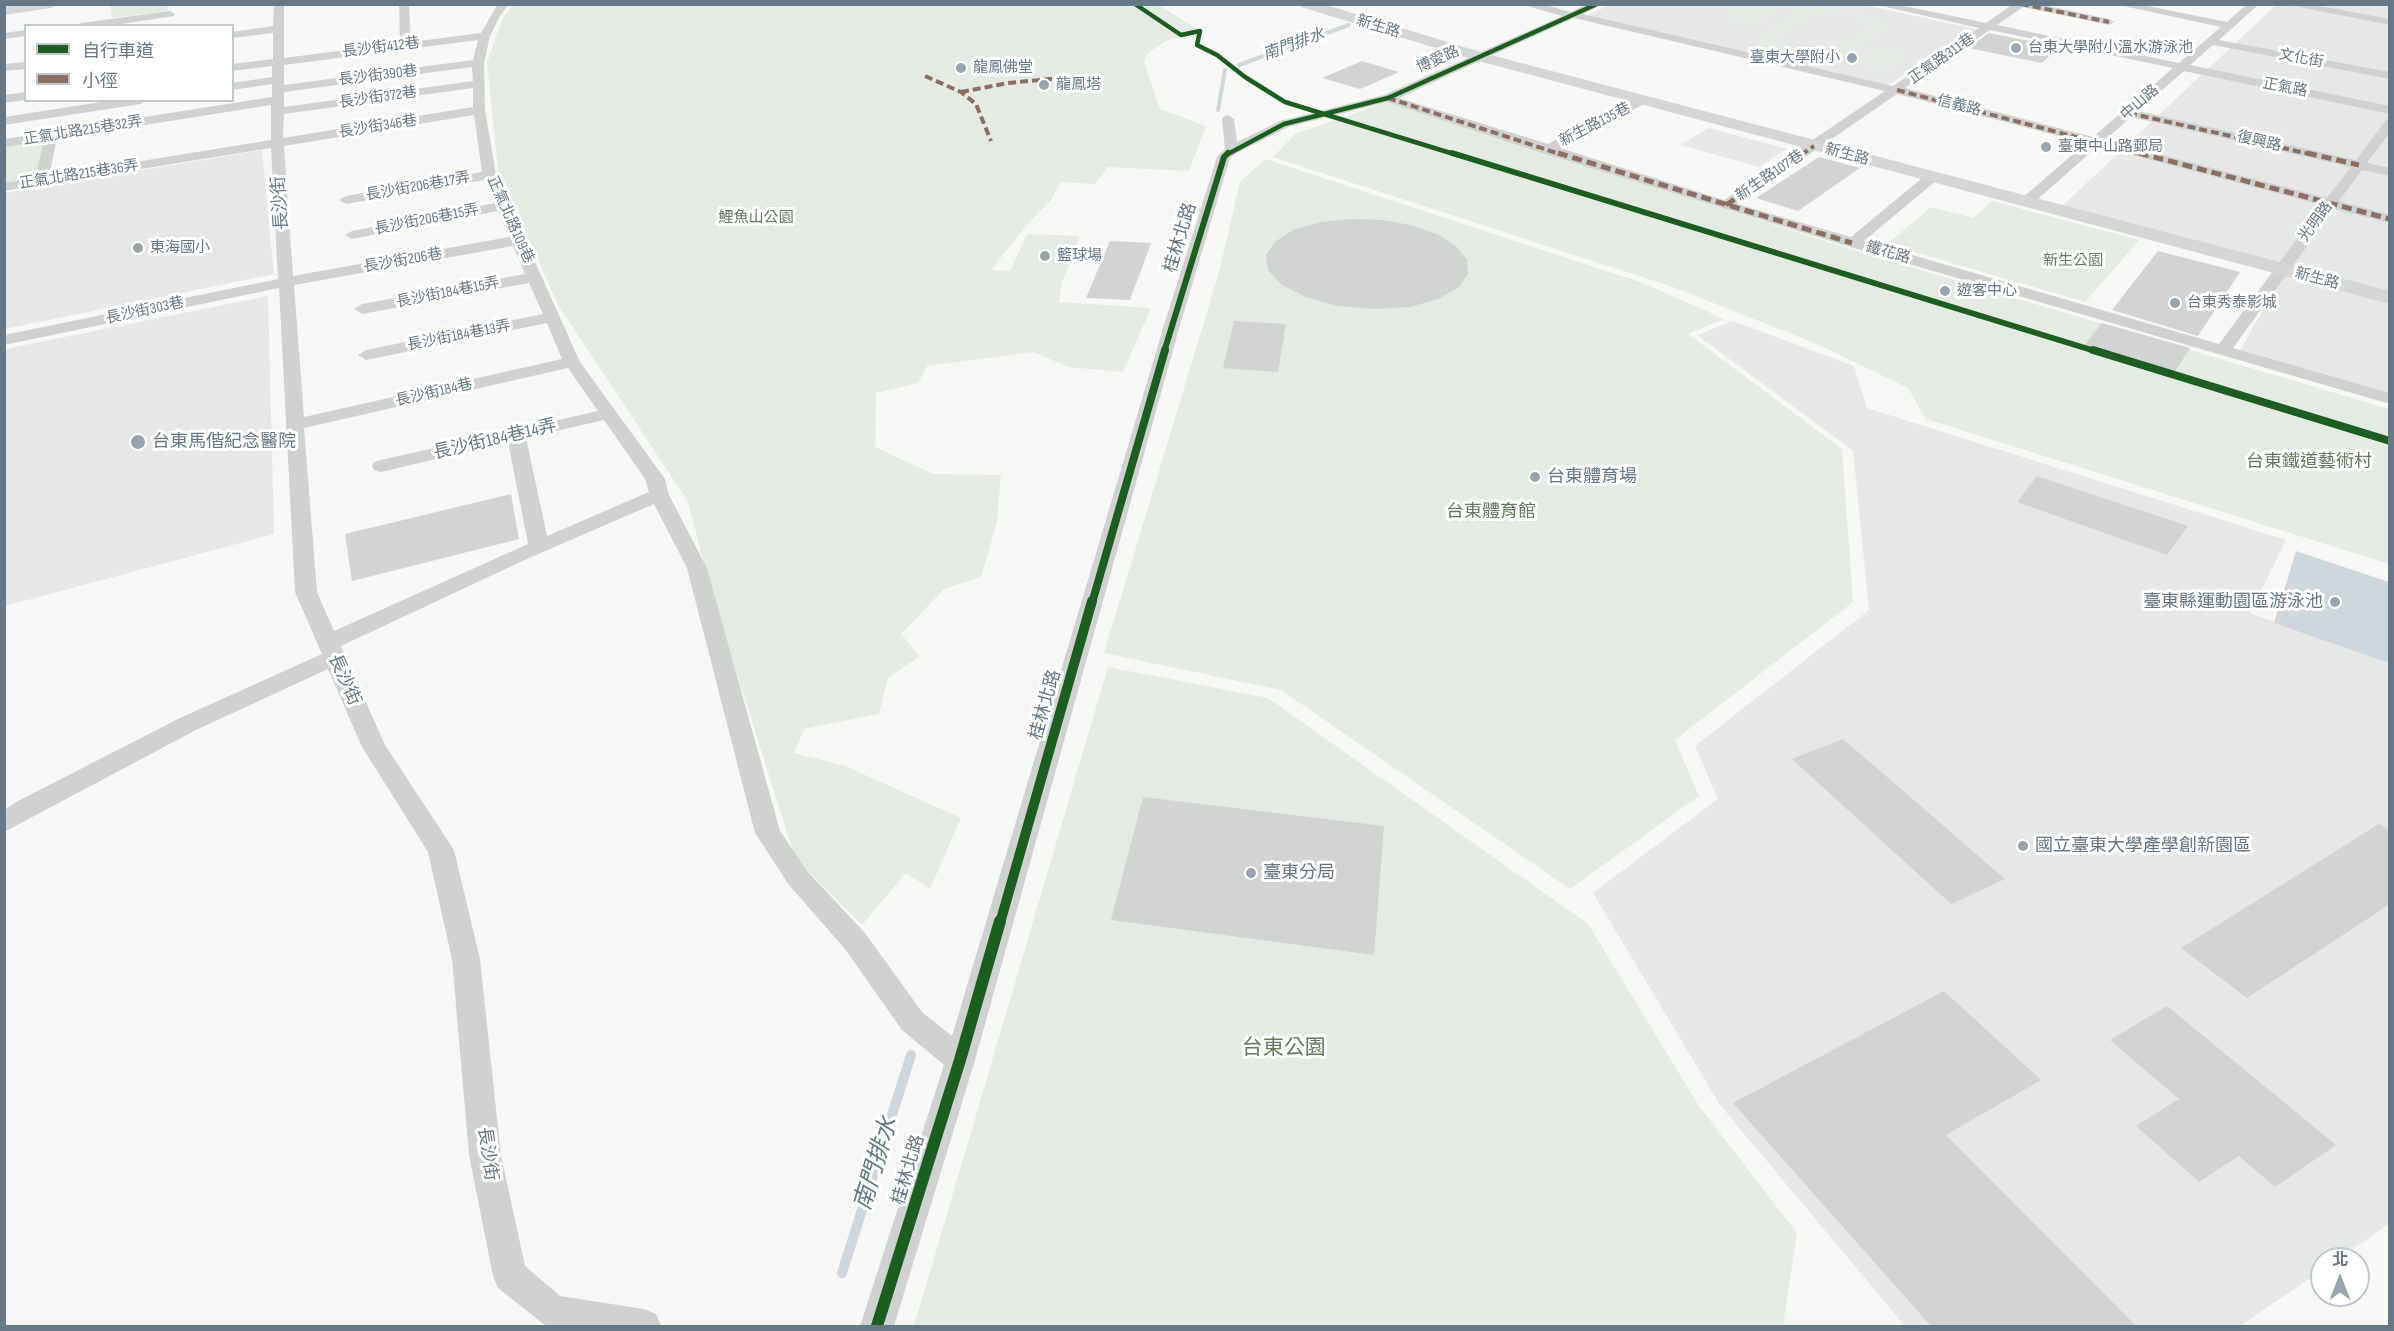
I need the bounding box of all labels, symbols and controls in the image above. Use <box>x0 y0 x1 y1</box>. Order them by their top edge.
street label: 新生路 <box>1354 12 1402 42</box>
legend <box>24 24 234 102</box>
water label: 南門排水 <box>1261 25 1327 65</box>
street label: 正氣路311巷 <box>1905 30 1979 88</box>
street label: 長沙街412巷 <box>341 34 421 62</box>
place label: 台東大學附小溫水游泳池 <box>2028 39 2193 57</box>
text: 自行車道 <box>82 41 154 62</box>
marker: 台東大學附小溫水游泳池 <box>2009 41 2023 55</box>
street label: 博愛路 <box>1414 43 1462 77</box>
street label: 文化街 <box>2277 46 2325 72</box>
place label: 臺東大學附小 <box>1750 49 1840 67</box>
marker: 臺東大學附小 <box>1845 51 1859 65</box>
place label: 龍鳳佛堂 <box>973 59 1033 77</box>
marker: 龍鳳佛堂 <box>954 61 968 75</box>
street label: 長沙街390巷 <box>337 62 419 90</box>
text: 小徑 <box>82 71 118 92</box>
street label: 正氣路 <box>2261 75 2309 101</box>
place label: 龍鳳塔 <box>1056 76 1101 94</box>
marker: 龍鳳塔 <box>1037 78 1051 92</box>
street label: 中山路 <box>2117 81 2163 125</box>
street label: 長沙街372巷 <box>338 84 418 112</box>
street label: 信義路 <box>1935 92 1983 120</box>
street label: 新生路135巷 <box>1556 99 1634 151</box>
street label: 長沙街346巷 <box>338 112 418 142</box>
street label: 正氣北路215巷32弄 <box>22 113 144 149</box>
street label: 復興路 <box>2235 128 2283 156</box>
place label: 臺東中山路郵局 <box>2058 138 2163 156</box>
street label: 新生路 <box>1823 140 1871 170</box>
marker: 臺東中山路郵局 <box>2039 140 2053 154</box>
street label: 新生路107巷 <box>1733 147 1807 205</box>
street label: 正氣北路215巷36弄 <box>18 157 140 193</box>
street label: 長沙街206巷17弄 <box>364 169 472 205</box>
street label: 正氣北路109巷 <box>483 174 537 266</box>
street label: 長沙街 <box>268 175 294 231</box>
street label: 光明路 <box>2295 199 2337 245</box>
street label: 桂林北路 <box>1160 200 1202 276</box>
street label: 長沙街206巷15弄 <box>373 201 481 239</box>
park label: 鯉魚山公園 <box>719 209 793 227</box>
street label: 鐵花路 <box>1864 238 1912 268</box>
place label: 東海國小 <box>150 239 210 257</box>
marker: 東海國小 <box>131 241 145 255</box>
street label: 長沙街206巷 <box>362 245 444 277</box>
place label: 籃球場 <box>1057 247 1102 265</box>
marker: 籃球場 <box>1038 249 1052 263</box>
park label: 新生公園 <box>2043 252 2103 270</box>
street label: 新生路 <box>2293 264 2341 294</box>
street label: 長沙街184巷15弄 <box>395 274 501 312</box>
place label: 遊客中心 <box>1957 282 2017 300</box>
marker: 遊客中心 <box>1938 284 1952 298</box>
street label: 長沙街303巷 <box>104 294 186 328</box>
place label: 台東秀泰影城 <box>2187 294 2277 312</box>
marker: 台東秀泰影城 <box>2168 296 2182 310</box>
street label: 長沙街184巷13弄 <box>406 317 512 355</box>
street label: 長沙街184巷 <box>394 375 474 411</box>
street label: 長沙街184巷14弄 <box>431 415 559 465</box>
place label: 台東馬偕紀念醫院 <box>152 431 296 453</box>
marker: 台東馬偕紀念醫院 <box>129 433 147 451</box>
park label: 台東鐵道藝術村 <box>2246 451 2372 473</box>
place label: 台東體育場 <box>1547 466 1637 488</box>
marker: 台東體育場 <box>1528 470 1542 484</box>
park label: 台東體育館 <box>1446 501 1536 523</box>
place label: 臺東縣運動園區游泳池 <box>2143 591 2323 613</box>
marker: 臺東縣運動園區游泳池 <box>2328 595 2342 609</box>
street label: 長沙街 <box>323 651 365 709</box>
street label: 桂林北路 <box>1026 667 1066 743</box>
place label: 國立臺東大學產學創新園區 <box>2035 835 2251 857</box>
marker: 國立臺東大學產學創新園區 <box>2016 839 2030 853</box>
place label: 臺東分局 <box>1263 862 1335 884</box>
marker: 臺東分局 <box>1244 866 1258 880</box>
park label: 台東公園 <box>1242 1036 1326 1062</box>
water label: 南門排水 <box>849 1114 905 1214</box>
street label: 長沙街 <box>473 1126 501 1182</box>
street label: 桂林北路 <box>888 1132 930 1208</box>
north arrow <box>2310 1247 2370 1307</box>
text: 北 <box>2332 1251 2348 1270</box>

